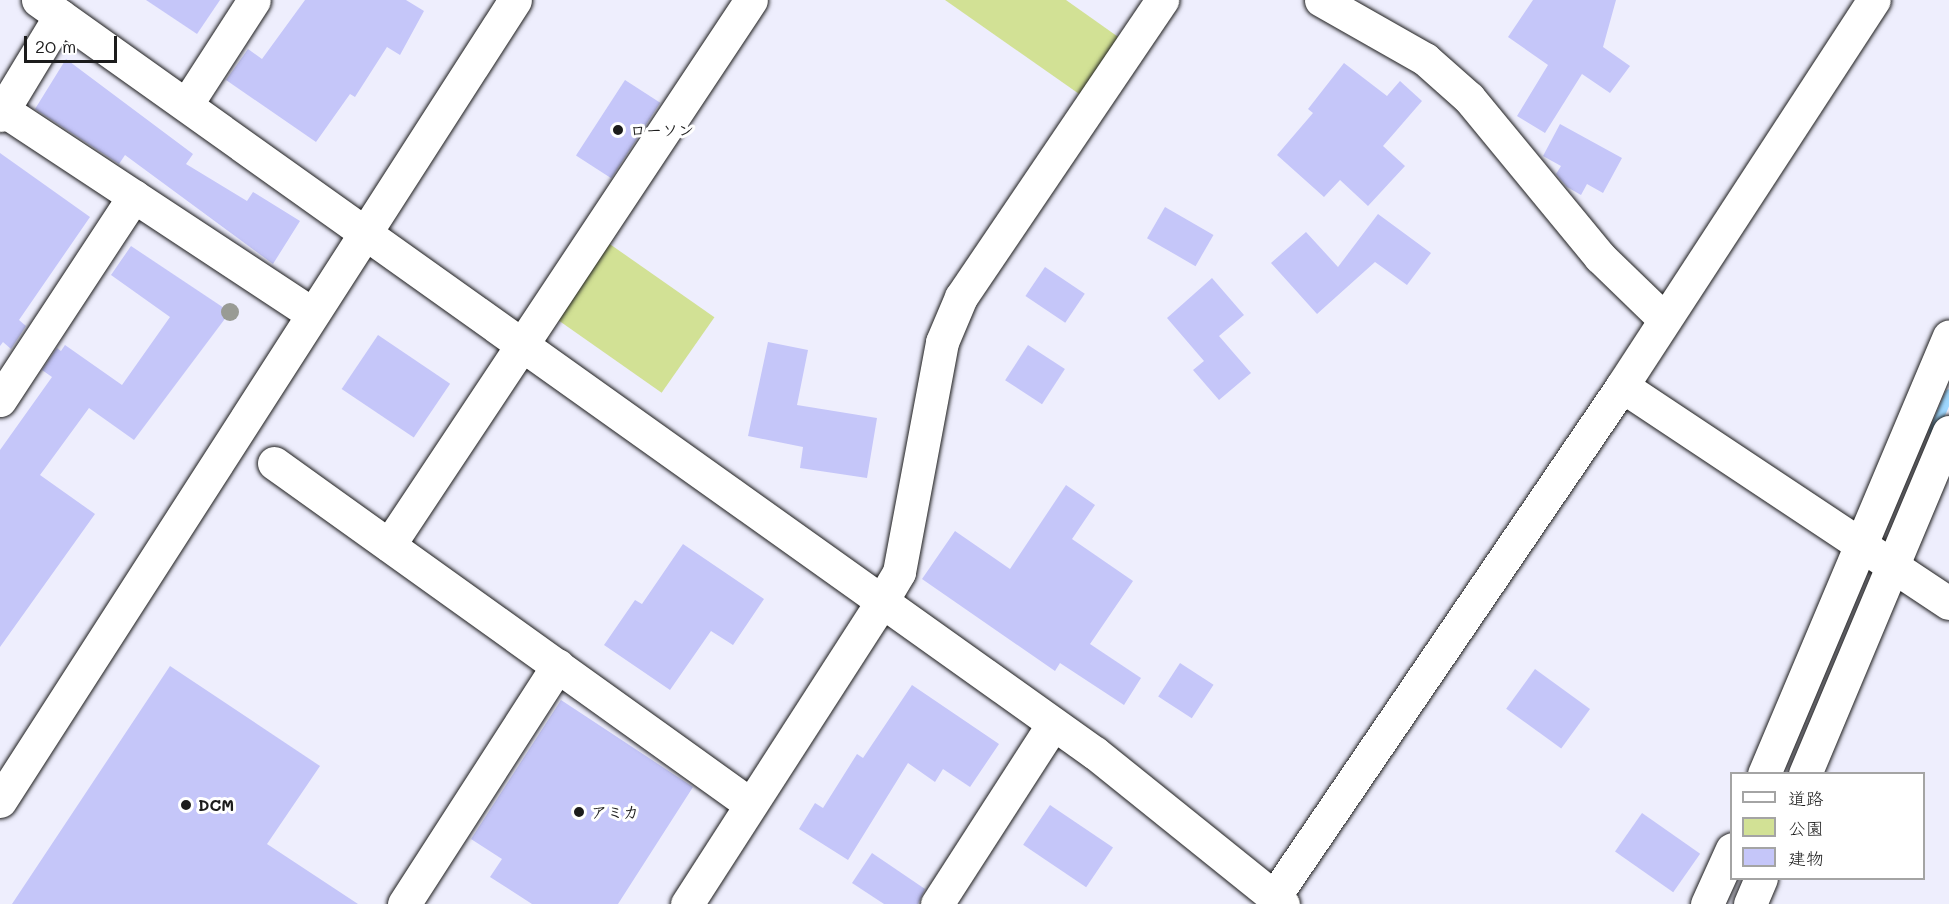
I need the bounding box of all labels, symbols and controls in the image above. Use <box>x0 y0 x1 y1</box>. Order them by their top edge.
scale bar <box>27 24 120 62</box>
text: 20 m <box>35 34 76 58</box>
place label: ローソン <box>630 120 694 140</box>
marker: ローソン <box>611 123 625 137</box>
legend <box>1730 772 1925 880</box>
text: 道路 <box>1788 786 1824 810</box>
place label: DCM <box>198 795 234 815</box>
marker: DCM <box>179 798 193 812</box>
place label: アミカ <box>591 802 639 822</box>
marker: アミカ <box>572 805 586 819</box>
text: 公園 <box>1788 816 1824 840</box>
text: 建物 <box>1788 846 1824 870</box>

